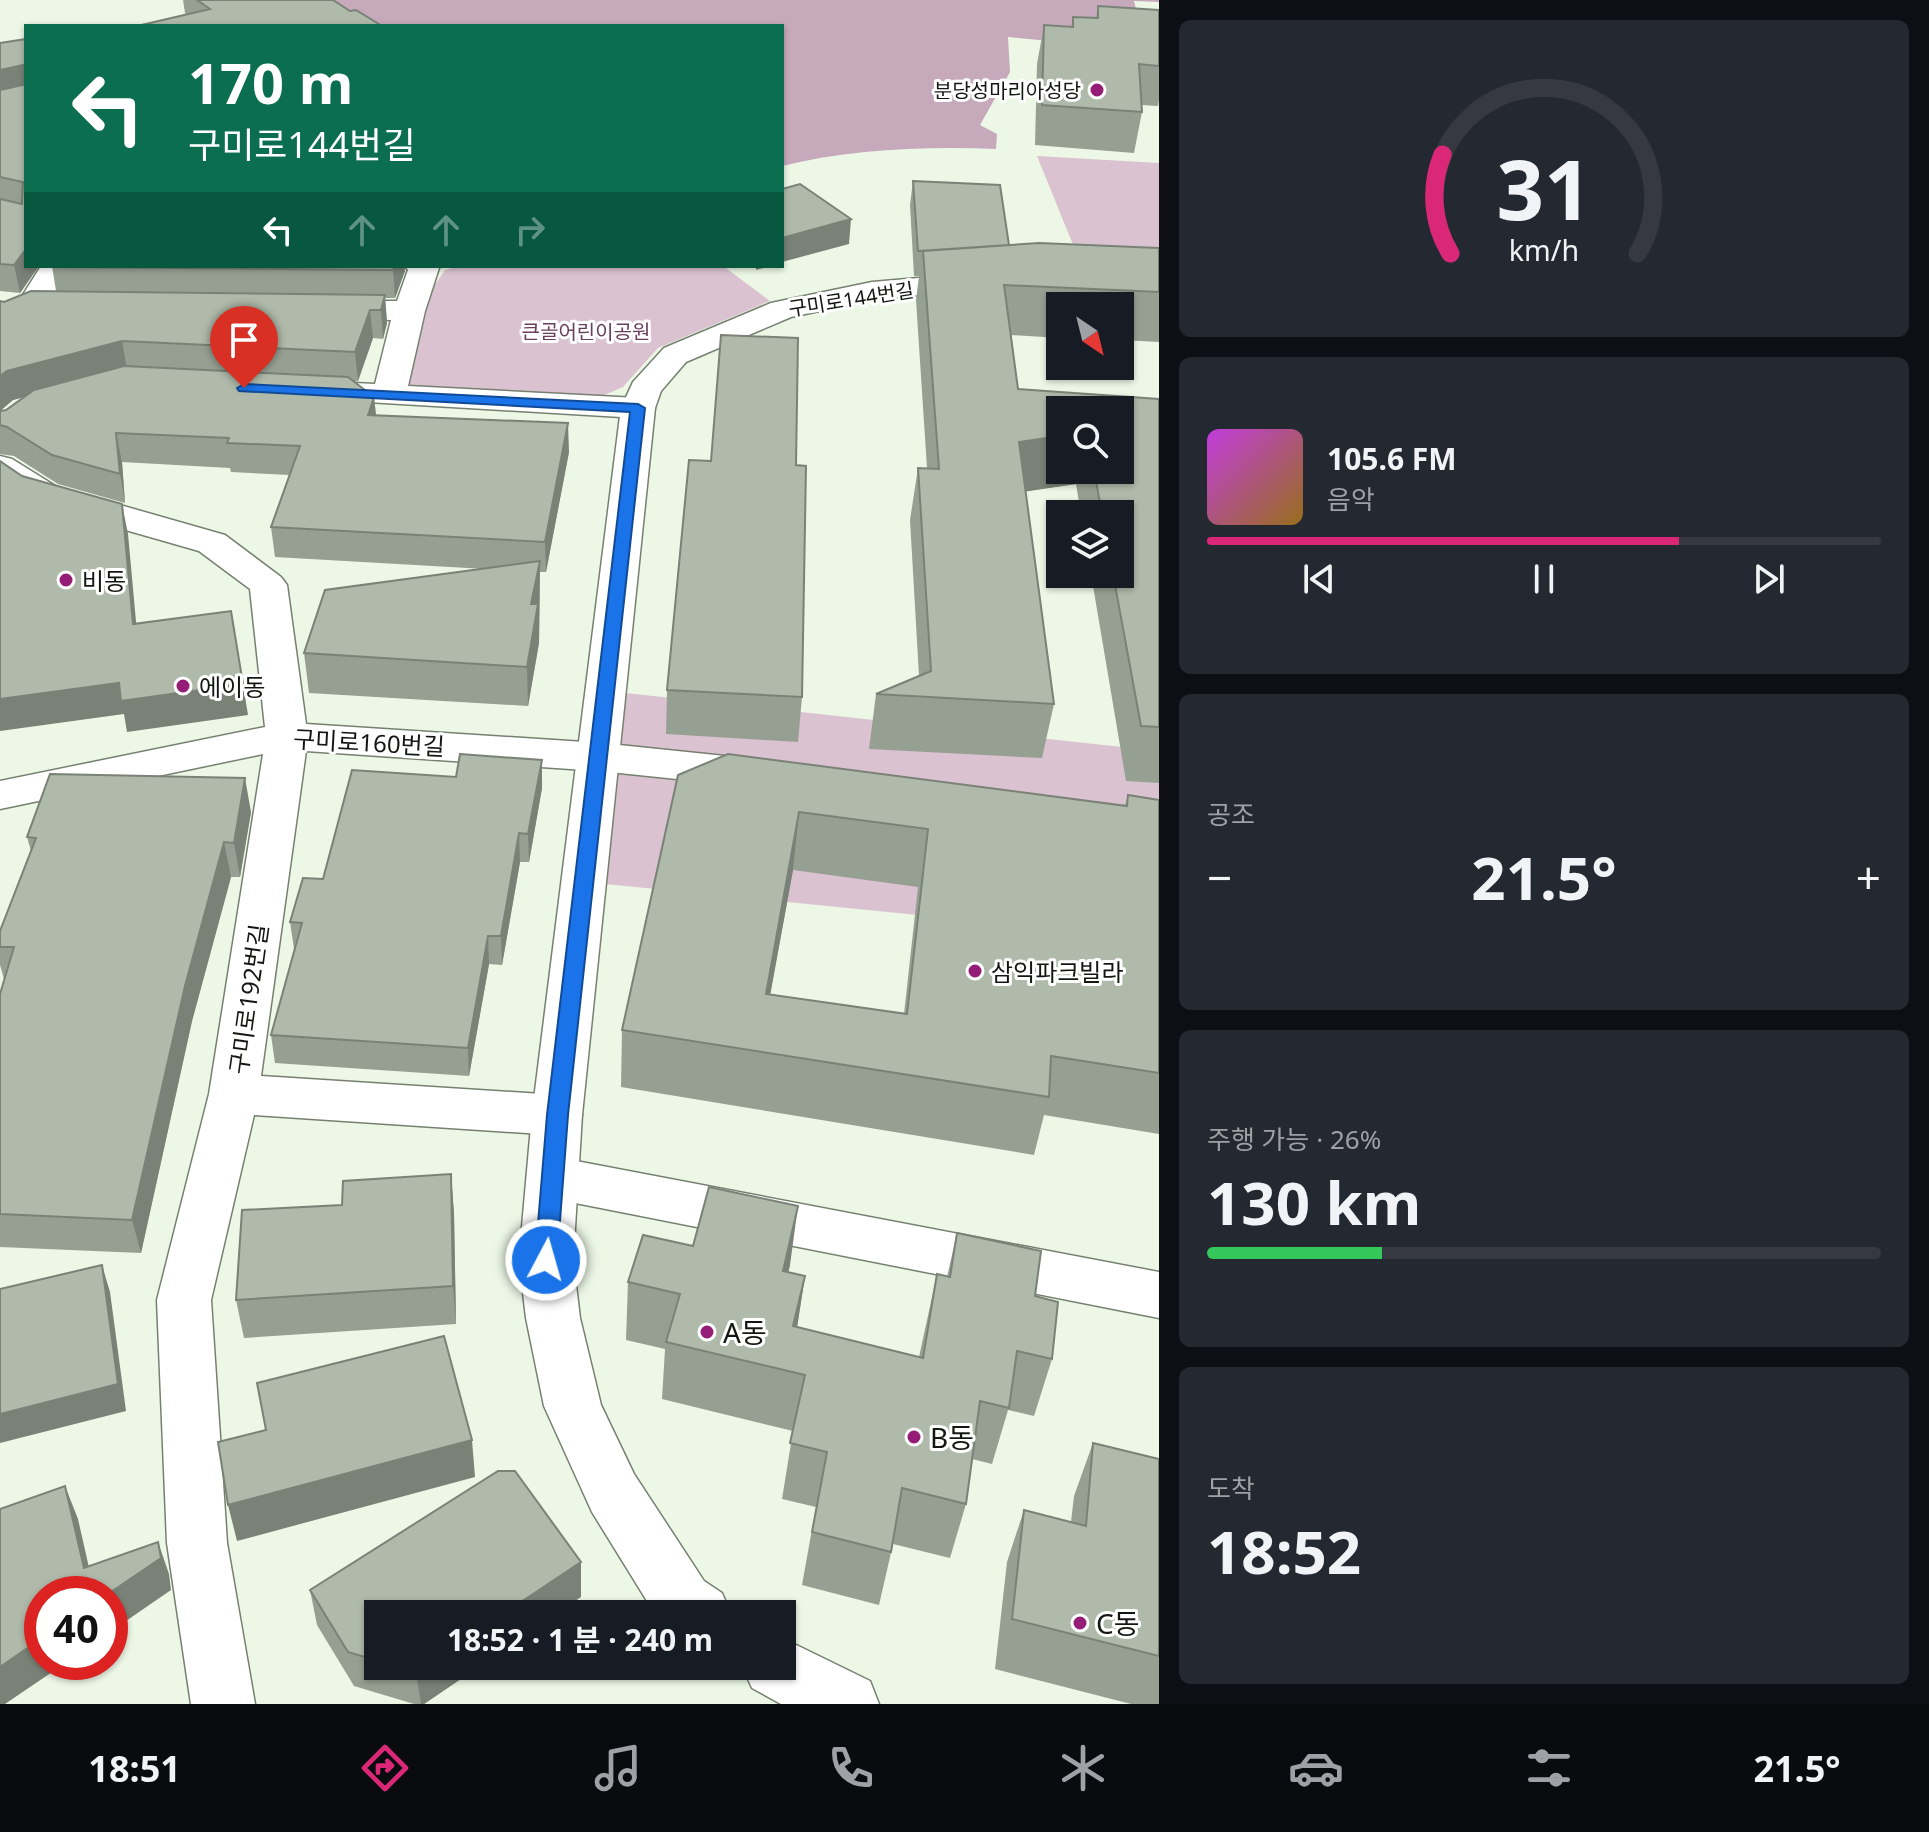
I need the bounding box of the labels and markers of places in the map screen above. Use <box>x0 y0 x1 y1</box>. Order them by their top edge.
place label: 분당성마리아성당 <box>934 77 1081 104</box>
marker: 분당성마리아성당 <box>1088 81 1106 99</box>
pin <box>210 306 278 388</box>
place label: 비동 <box>82 564 126 597</box>
marker: 비동 <box>57 571 75 589</box>
place label: 에이동 <box>199 670 265 703</box>
marker: 에이동 <box>174 677 192 695</box>
place label: 삼익파크빌라 <box>991 955 1123 988</box>
marker: 삼익파크빌라 <box>966 962 984 980</box>
place label: A동 <box>723 1313 767 1351</box>
marker: A동 <box>698 1323 716 1341</box>
place label: B동 <box>930 1418 974 1456</box>
marker: B동 <box>905 1428 923 1446</box>
place label: C동 <box>1096 1604 1139 1642</box>
marker: C동 <box>1071 1614 1089 1632</box>

